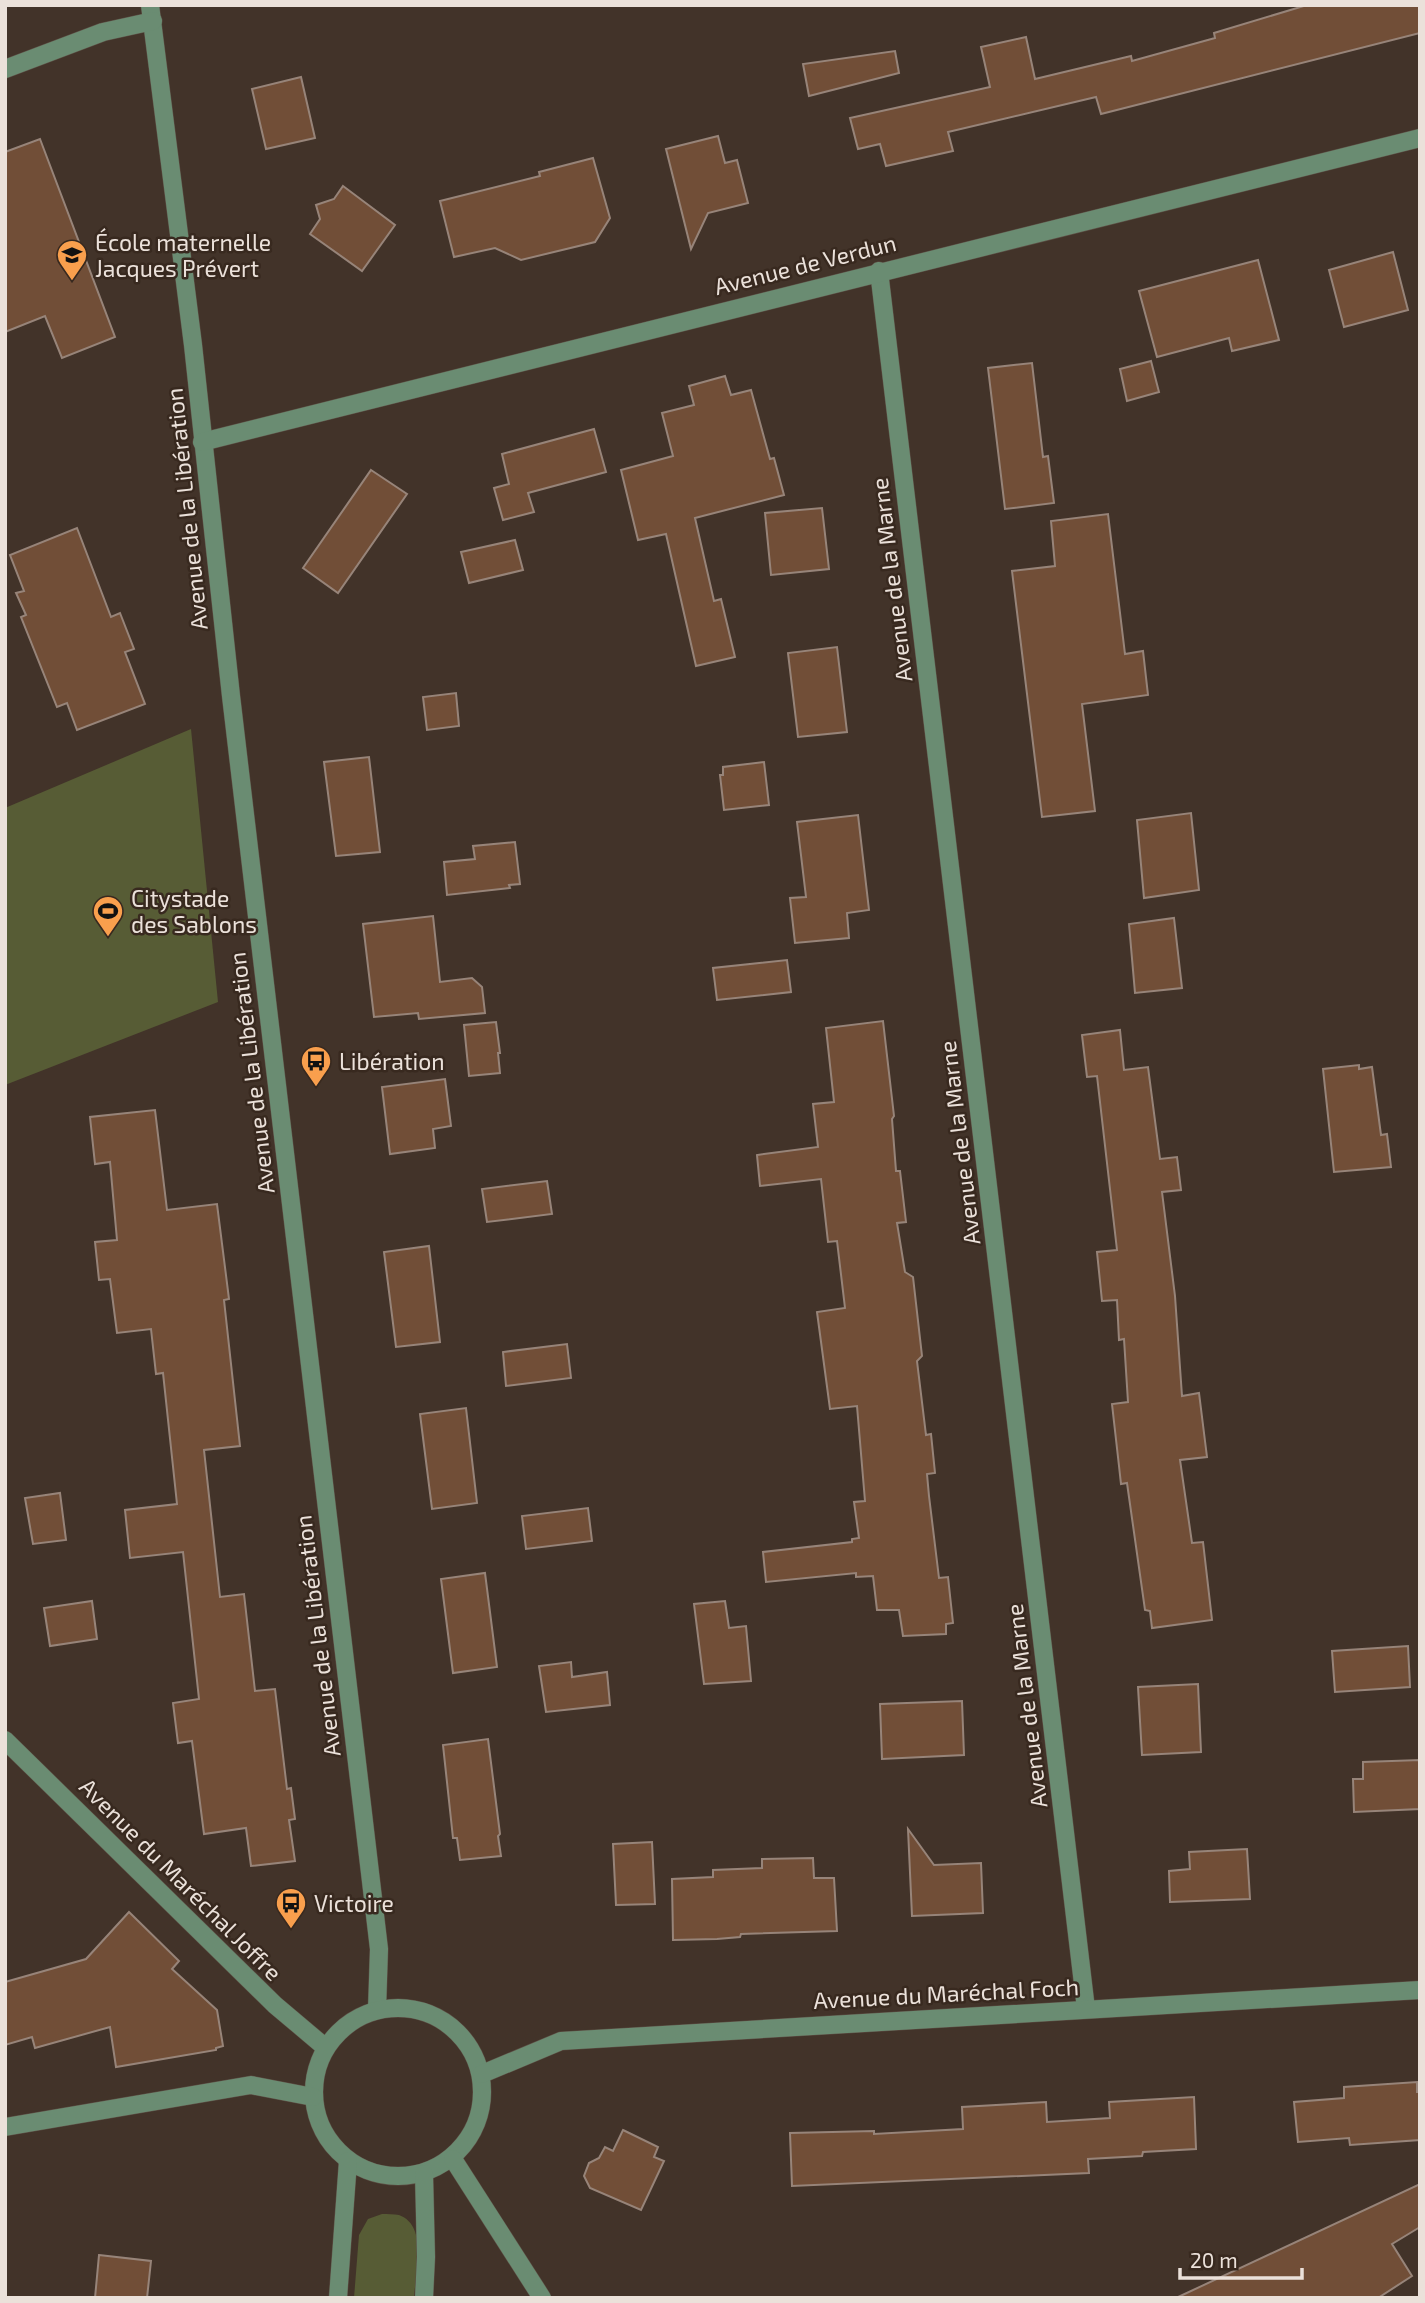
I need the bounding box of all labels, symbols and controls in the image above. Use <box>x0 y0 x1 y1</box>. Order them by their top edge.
place label: École maternelle Jacques Prévert <box>95 228 271 282</box>
street label: Avenue de Verdun <box>711 228 899 300</box>
school or university icon: École maternelle Jacques Prévert <box>55 238 89 282</box>
street label: Avenue de la Libération <box>159 387 213 631</box>
street label: Avenue de la Marne <box>865 476 917 684</box>
place label: Citystade des Sablons <box>131 884 257 938</box>
sports icon: Citystade des Sablons <box>91 894 125 938</box>
street label: Avenue de la Libération <box>222 951 280 1195</box>
street label: Avenue de la Marne <box>933 1039 985 1247</box>
bus stop icon: Libération <box>299 1044 333 1088</box>
place label: Libération <box>339 1047 445 1075</box>
street label: Avenue de la Libération <box>288 1514 346 1758</box>
street label: Avenue de la Marne <box>1000 1602 1052 1810</box>
street label: Avenue du Maréchal Joffre <box>74 1772 288 1986</box>
bus stop icon: Victoire <box>274 1886 308 1930</box>
place label: Victoire <box>314 1889 394 1917</box>
street label: Avenue du Maréchal Foch <box>812 1972 1080 2014</box>
scale bar <box>1180 2236 1302 2280</box>
text: 20 m <box>1190 2247 1238 2272</box>

